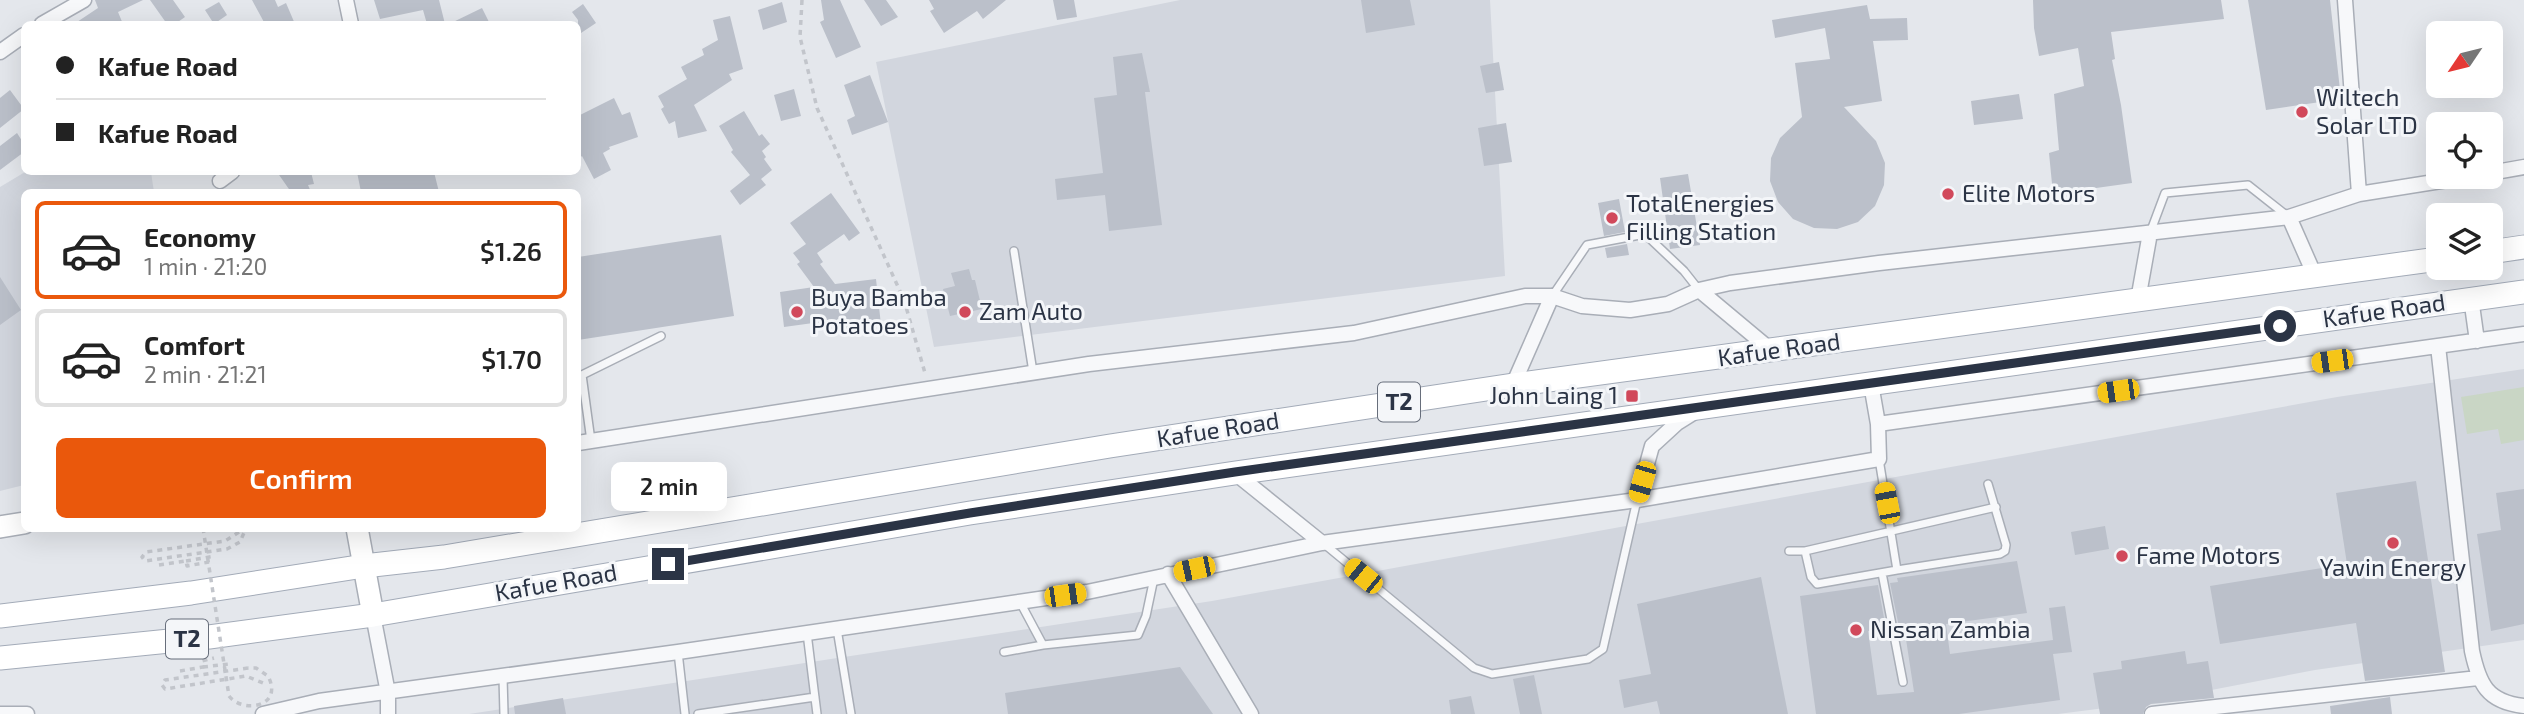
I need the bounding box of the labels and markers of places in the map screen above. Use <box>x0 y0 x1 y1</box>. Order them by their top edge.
place label: Wiltech Solar LTD <box>2316 82 2418 139</box>
marker: Wiltech Solar LTD <box>2294 104 2310 120</box>
place label: Elite Motors <box>1962 178 2095 207</box>
marker: Elite Motors <box>1940 186 1956 202</box>
place label: TotalEnergies Filling Station <box>1626 188 1776 245</box>
marker: TotalEnergies Filling Station <box>1604 210 1620 226</box>
place label: Buya Bamba Potatoes <box>811 282 947 339</box>
place label: Zam Auto <box>979 296 1083 325</box>
marker: Buya Bamba Potatoes <box>789 304 805 320</box>
marker: Zam Auto <box>957 304 973 320</box>
place label: John Laing 1 <box>1489 380 1618 409</box>
marker: John Laing 1 <box>1624 388 1640 404</box>
marker: Yawin Energy <box>2385 535 2401 551</box>
place label: Fame Motors <box>2136 540 2280 569</box>
marker: Fame Motors <box>2114 548 2130 564</box>
place label: Yawin Energy <box>2320 552 2467 581</box>
place label: Nissan Zambia <box>1870 614 2030 643</box>
marker: Nissan Zambia <box>1848 622 1864 638</box>

